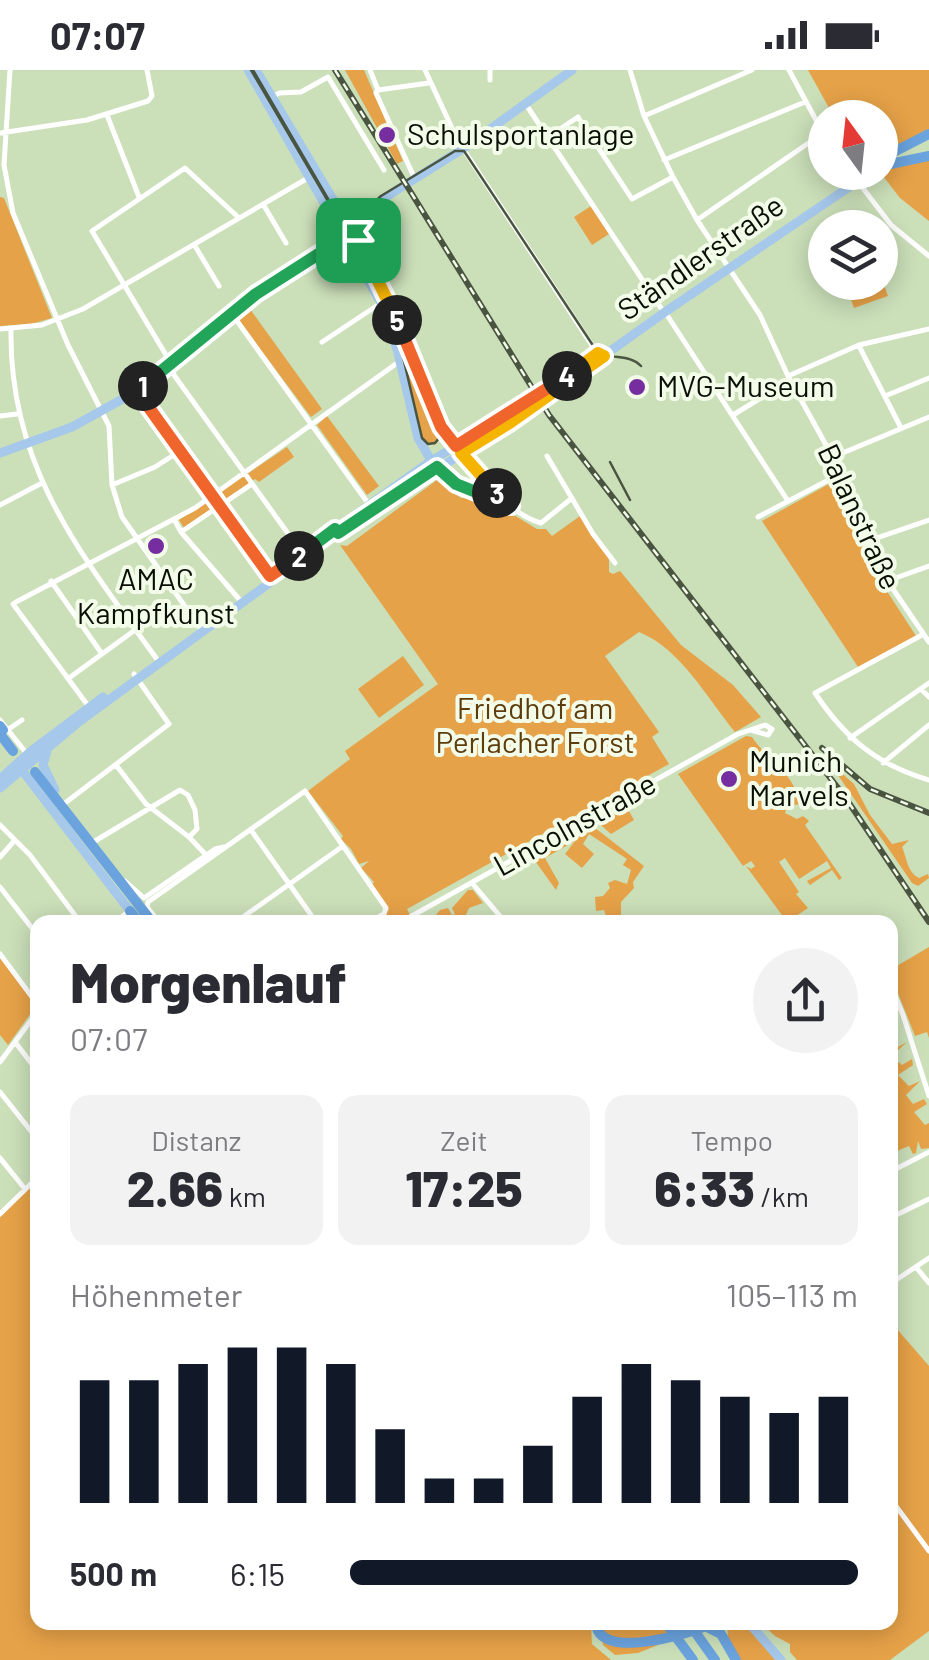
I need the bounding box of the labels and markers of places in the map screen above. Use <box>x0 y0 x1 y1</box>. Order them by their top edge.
place label: Schulsportanlage <box>407 115 634 151</box>
marker: Schulsportanlage <box>376 124 398 146</box>
pin <box>316 198 401 283</box>
pin: 5 <box>372 295 422 345</box>
pin: 4 <box>542 351 592 401</box>
pin: 1 <box>118 361 168 411</box>
place label: MVG-Museum <box>657 367 834 403</box>
marker: MVG-Museum <box>626 376 648 398</box>
pin: 3 <box>472 468 522 518</box>
pin: 2 <box>274 531 324 581</box>
marker: AMAC Kampfkunst <box>145 535 167 557</box>
place label: AMAC Kampfkunst <box>77 560 235 630</box>
place label: Munich Marvels <box>749 742 849 812</box>
marker: Munich Marvels <box>718 768 740 790</box>

